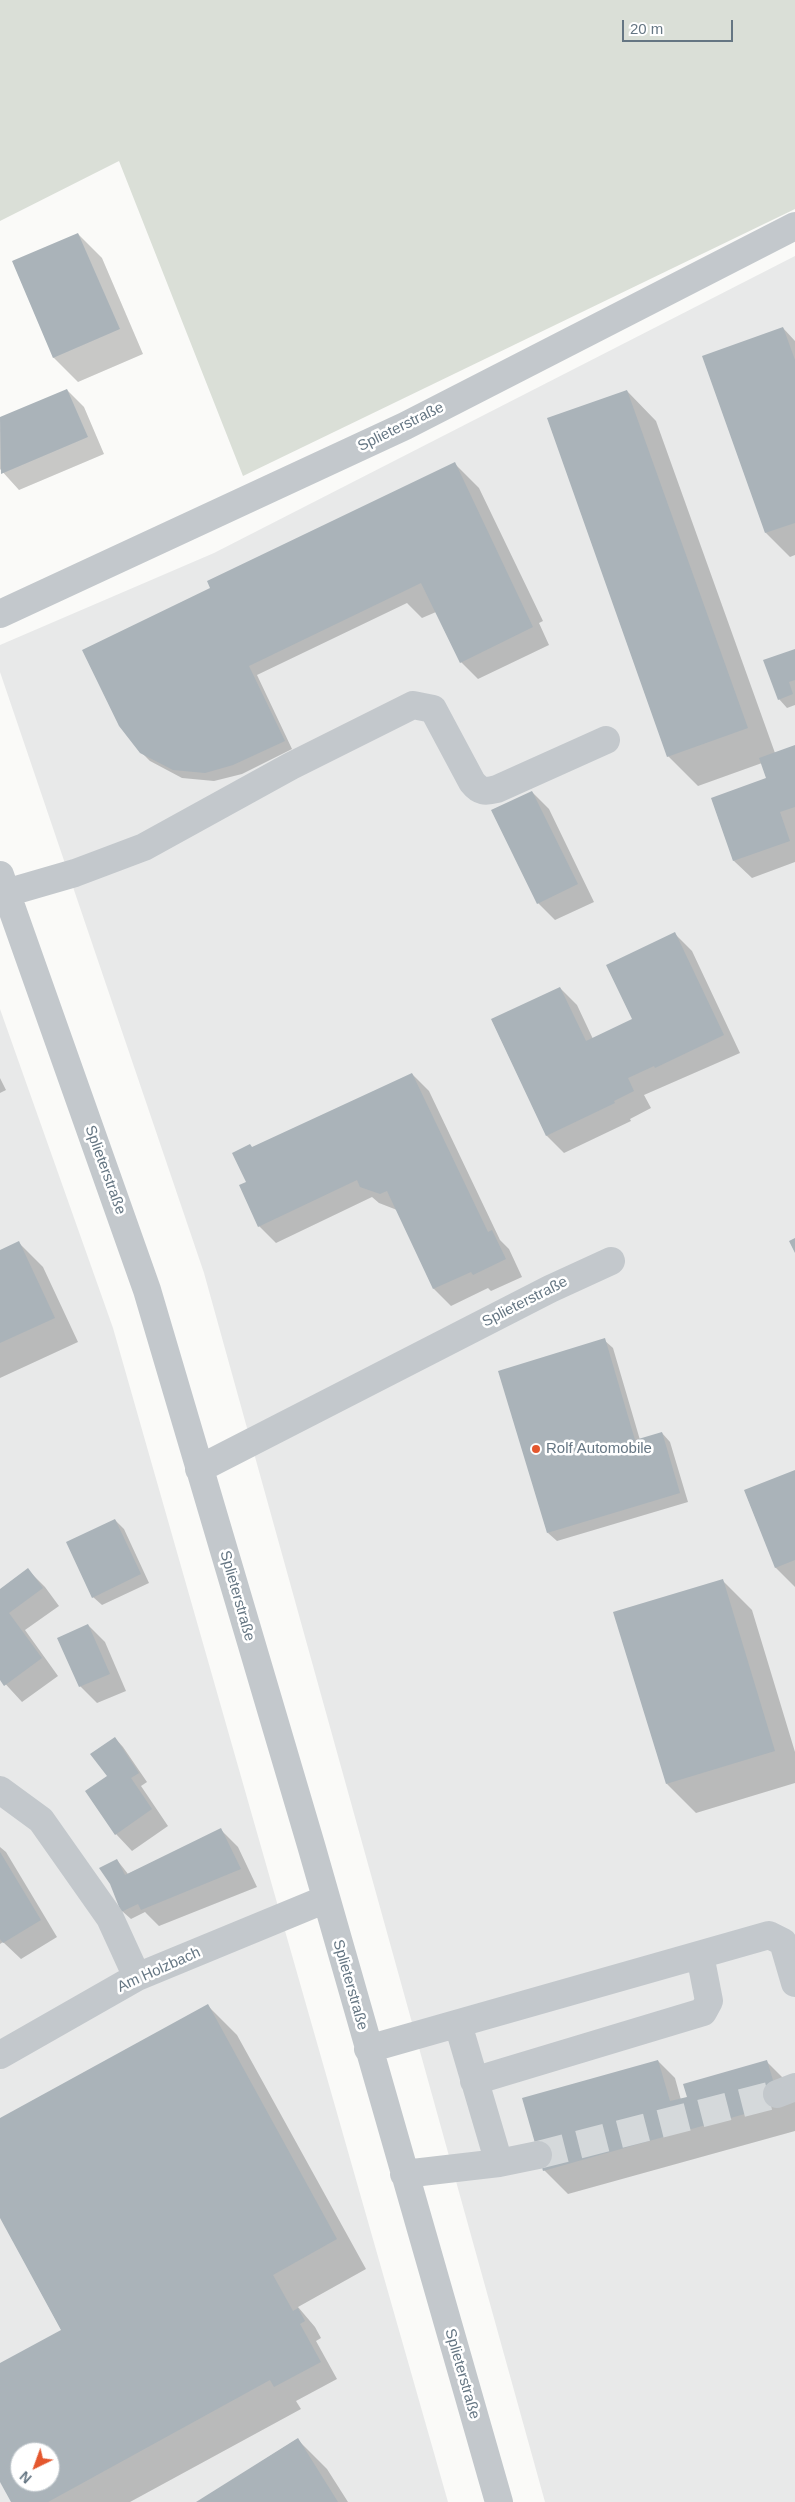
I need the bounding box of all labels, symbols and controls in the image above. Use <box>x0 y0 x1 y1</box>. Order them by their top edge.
scale bar <box>625 10 736 42</box>
text: 20 m <box>630 20 663 37</box>
street label: Splieterstraße <box>355 398 447 456</box>
street label: Splieterstraße <box>81 1123 129 1217</box>
street label: Splieterstraße <box>479 1273 571 1331</box>
place label: Rolf Automobile <box>546 1440 652 1458</box>
marker: Rolf Automobile <box>530 1443 542 1455</box>
street label: Splieterstraße <box>215 1549 259 1643</box>
street label: Splieterstraße <box>328 1938 372 2032</box>
street label: Am Holzbach <box>115 1944 203 1996</box>
street label: Splieterstraße <box>440 2327 484 2421</box>
north arrow <box>10 2442 60 2492</box>
text: N <box>17 2468 35 2487</box>

